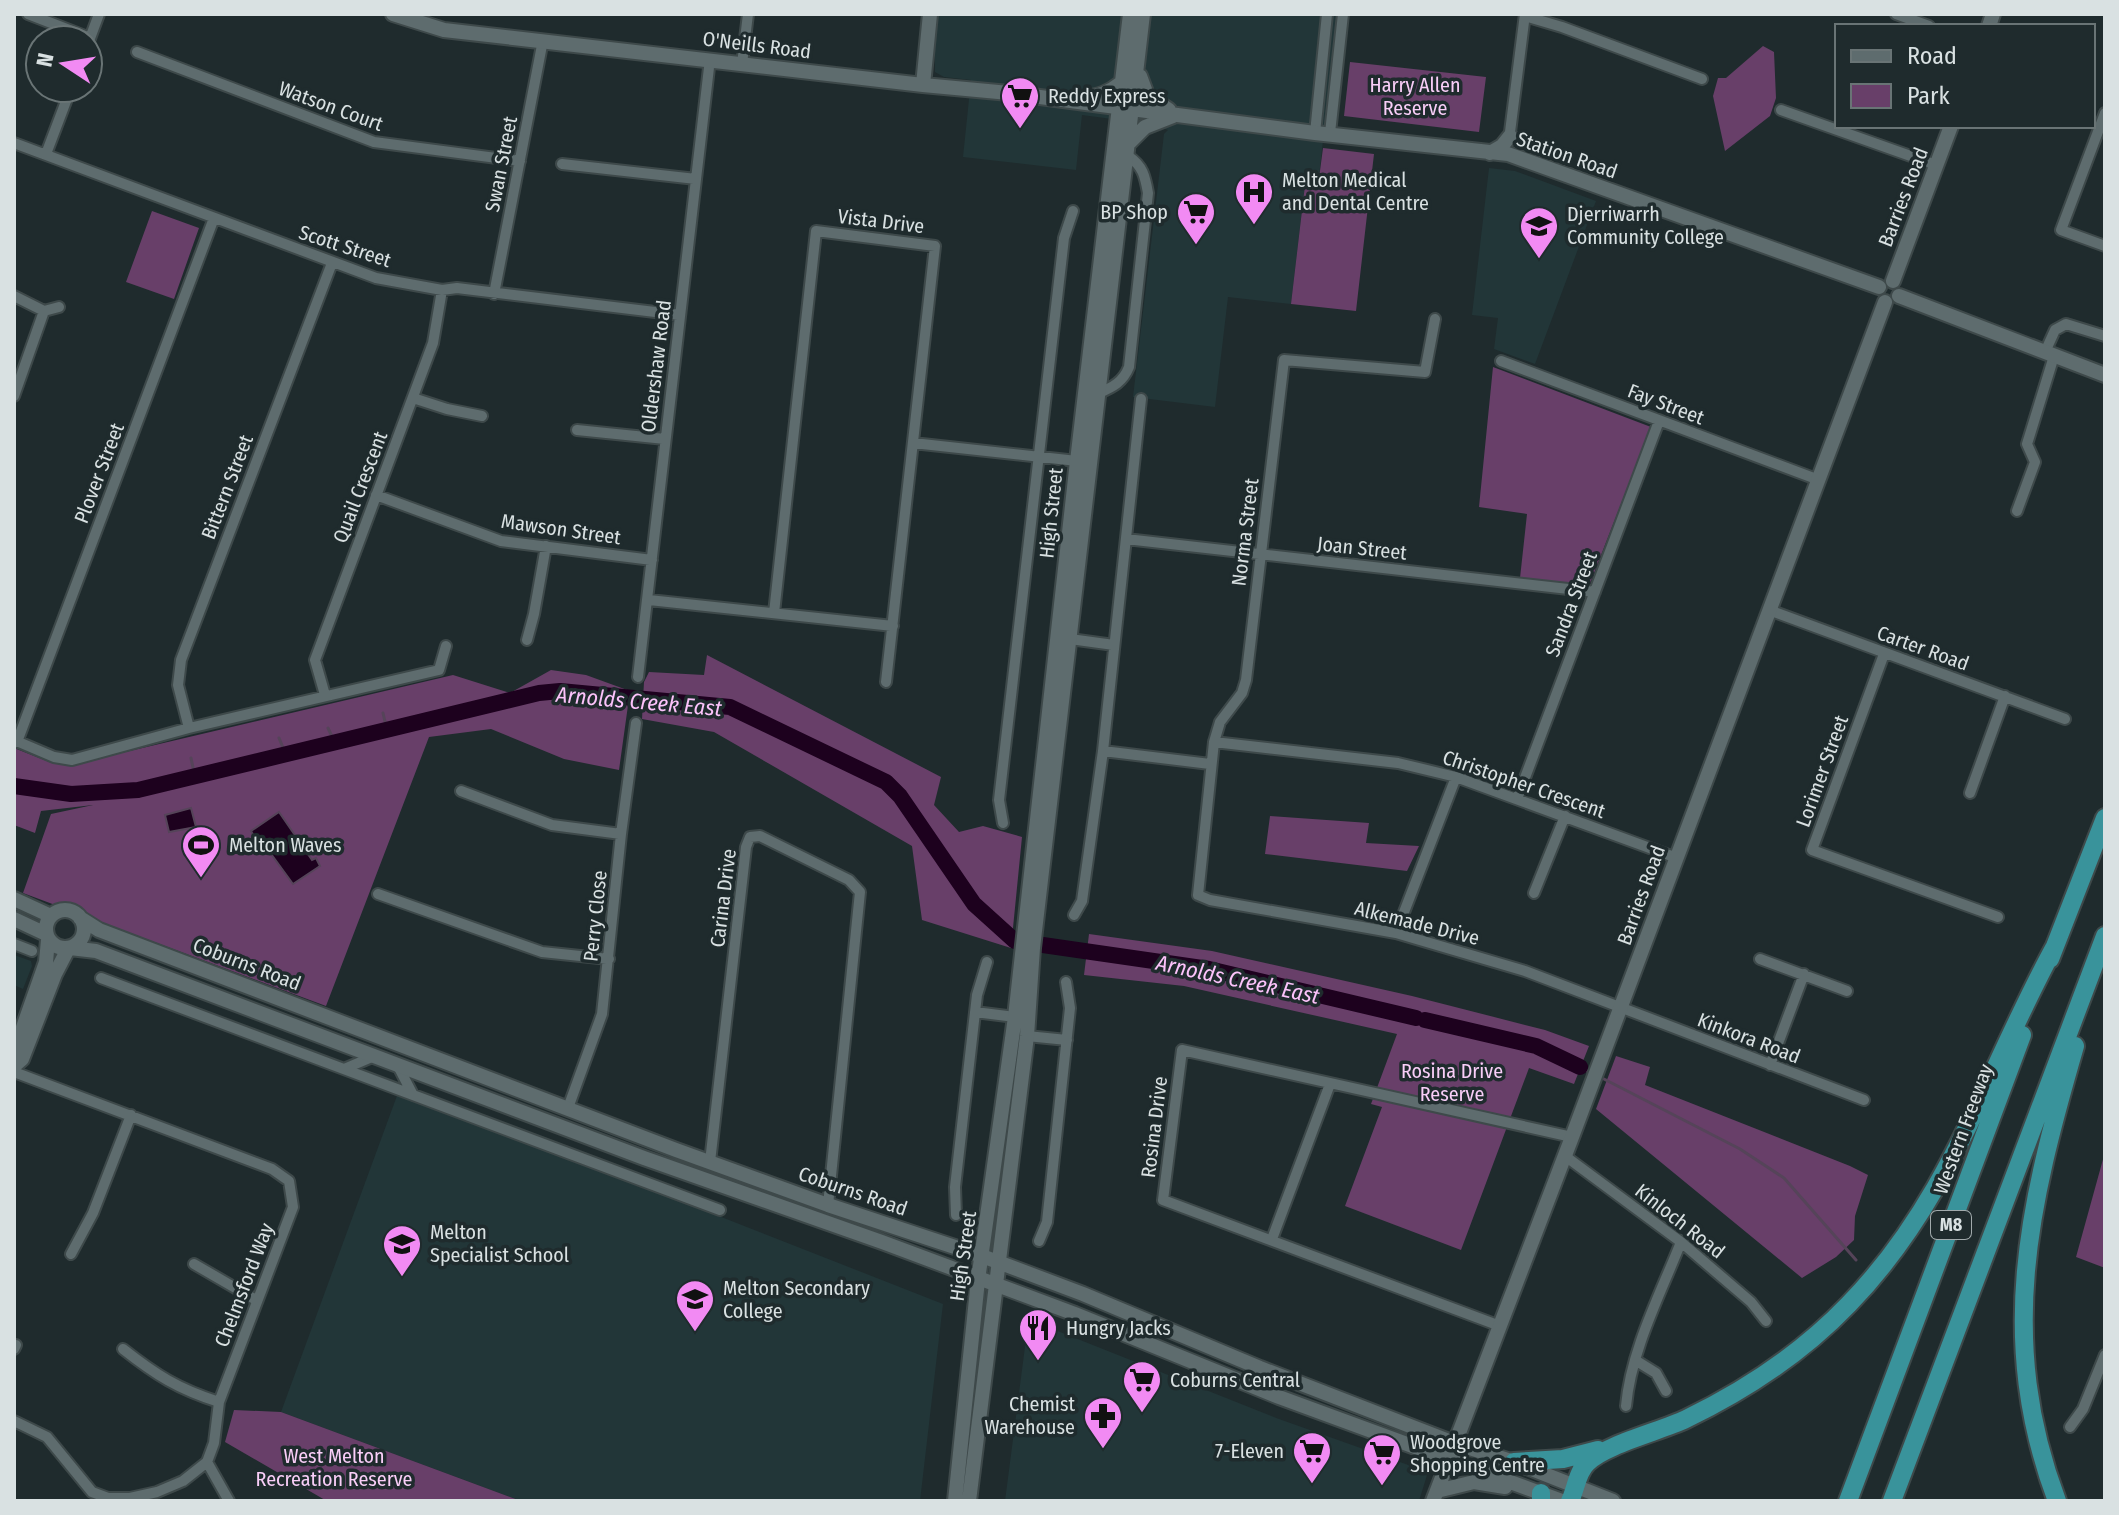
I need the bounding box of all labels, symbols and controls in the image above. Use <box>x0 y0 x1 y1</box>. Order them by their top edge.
north arrow <box>24 24 104 104</box>
legend <box>1835 24 2095 128</box>
street label: O'Neills Road <box>701 26 813 64</box>
text: Road <box>1907 42 1957 70</box>
text: N <box>30 51 60 69</box>
park label: Harry Allen Reserve <box>1370 73 1460 120</box>
supermarket icon: Reddy Express <box>999 75 1041 130</box>
street label: Watson Court <box>276 76 387 136</box>
text: Park <box>1907 82 1950 110</box>
place label: Reddy Express <box>1048 84 1166 108</box>
street label: Swan Street <box>480 114 522 214</box>
street label: Station Road <box>1513 127 1621 183</box>
street label: Barries Road <box>1873 144 1933 250</box>
place label: Melton Medical and Dental Centre <box>1282 168 1429 215</box>
hospital icon: Melton Medical and Dental Centre <box>1233 171 1275 226</box>
supermarket icon: BP Shop <box>1175 191 1217 246</box>
place label: BP Shop <box>1100 200 1168 224</box>
place label: Djerriwarrh Community College <box>1567 202 1724 249</box>
street label: Vista Drive <box>836 204 926 238</box>
school or university icon: Djerriwarrh Community College <box>1518 205 1560 260</box>
street label: Scott Street <box>296 220 395 272</box>
street label: Oldershaw Road <box>636 298 676 434</box>
street label: Fay Street <box>1624 378 1708 430</box>
street label: Plover Street <box>69 419 129 527</box>
street label: Quail Crescent <box>328 427 392 546</box>
street label: Bittern Street <box>196 431 258 543</box>
street label: High Street <box>1034 466 1068 559</box>
street label: Norma Street <box>1226 476 1264 587</box>
street label: Mawson Street <box>500 509 623 549</box>
street label: Joan Street <box>1316 531 1408 565</box>
street label: Sandra Street <box>1540 547 1602 660</box>
street label: Carter Road <box>1874 620 1972 676</box>
water label: Arnolds Creek East <box>554 681 724 722</box>
street label: Lorimer Street <box>1791 711 1853 830</box>
street label: Christopher Crescent <box>1440 745 1609 823</box>
sports icon: Melton Waves <box>180 824 222 879</box>
place label: Melton Waves <box>229 833 342 857</box>
street label: Barries Road <box>1612 842 1670 948</box>
street label: Carina Drive <box>705 847 741 949</box>
street label: Perry Close <box>578 869 612 963</box>
street label: Alkemade Drive <box>1352 896 1482 950</box>
street label: Coburns Road <box>190 932 304 996</box>
water label: Arnolds Creek East <box>1153 949 1323 1010</box>
street label: Kinkora Road <box>1694 1007 1804 1069</box>
park label: Rosina Drive Reserve <box>1401 1059 1503 1106</box>
street label: Western Freeway <box>1928 1060 1998 1197</box>
street label: Rosina Drive <box>1136 1075 1172 1179</box>
street label: Coburns Road <box>795 1161 911 1221</box>
street label: Kinloch Road <box>1630 1179 1730 1263</box>
street label: High Street <box>945 1209 981 1303</box>
road number: M8 <box>1931 1211 1971 1239</box>
street label: Chelmsford Way <box>209 1220 279 1350</box>
place label: Melton Specialist School <box>430 1220 569 1267</box>
school or university icon: Melton Specialist School <box>381 1223 423 1278</box>
place label: Melton Secondary College <box>723 1276 870 1323</box>
school or university icon: Melton Secondary College <box>674 1278 716 1333</box>
restaurant icon: Hungry Jacks <box>1017 1307 1059 1362</box>
place label: Hungry Jacks <box>1066 1316 1171 1340</box>
supermarket icon: Coburns Central <box>1121 1359 1163 1414</box>
place label: Coburns Central <box>1170 1368 1300 1392</box>
place label: Chemist Warehouse <box>985 1392 1075 1439</box>
pharmacy icon: Chemist Warehouse <box>1082 1395 1124 1450</box>
supermarket icon: 7-Eleven <box>1291 1430 1333 1485</box>
place label: Woodgrove Shopping Centre <box>1410 1430 1545 1477</box>
supermarket icon: Woodgrove Shopping Centre <box>1361 1432 1403 1487</box>
place label: 7-Eleven <box>1215 1439 1284 1463</box>
park label: West Melton Recreation Reserve <box>256 1444 412 1491</box>

